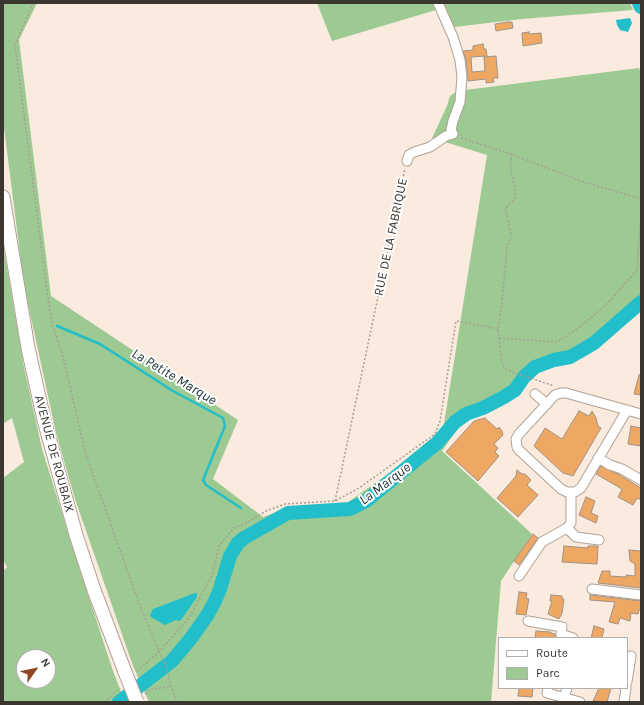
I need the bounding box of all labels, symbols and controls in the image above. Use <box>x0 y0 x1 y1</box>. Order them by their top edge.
street label: RUE DE LA FABRIQUE <box>371 177 411 297</box>
water label: La Petite Marque <box>128 345 220 409</box>
street label: AVENUE DE ROUBAIX <box>31 394 77 514</box>
water label: La Marque <box>356 459 414 509</box>
legend <box>498 637 628 689</box>
text: Route <box>536 646 568 660</box>
north arrow <box>16 649 56 689</box>
text: N <box>38 656 53 670</box>
text: Parc <box>536 666 560 680</box>

